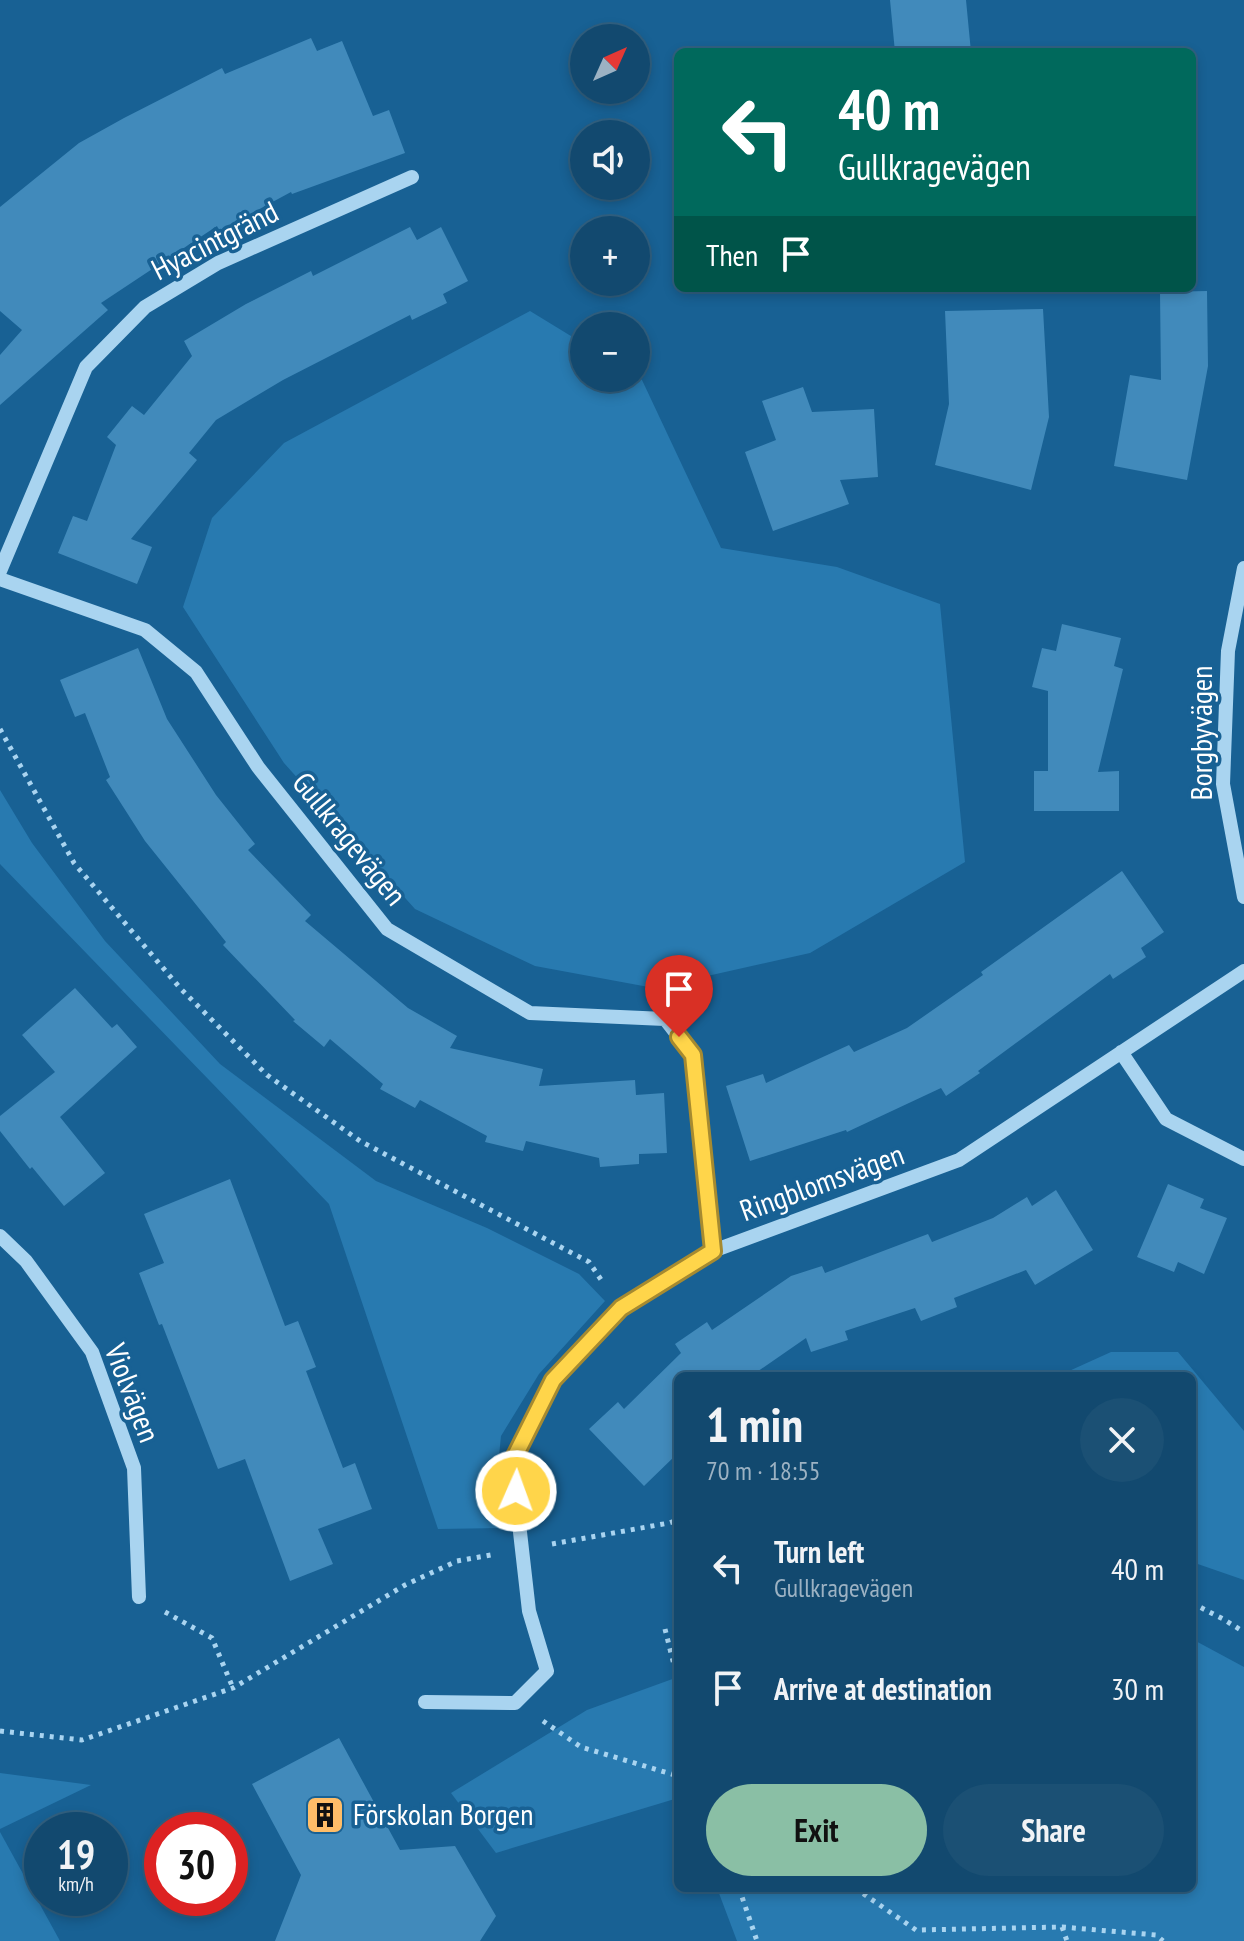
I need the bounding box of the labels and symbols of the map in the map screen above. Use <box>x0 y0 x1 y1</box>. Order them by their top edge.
north arrow <box>570 24 650 104</box>
street label: Hyacintgränd <box>144 191 284 288</box>
street label: Borgbyvägen <box>1181 666 1220 800</box>
street label: Gullkragevägen <box>284 763 416 913</box>
pin <box>645 955 713 1037</box>
street label: Ringblomsvägen <box>734 1134 909 1229</box>
street label: Violvägen <box>96 1337 170 1447</box>
position arrow <box>474 1449 558 1533</box>
building icon: Förskolan Borgen <box>304 1794 346 1836</box>
place label: Förskolan Borgen <box>353 1794 533 1833</box>
speed limit sign: 30 <box>144 1812 248 1916</box>

